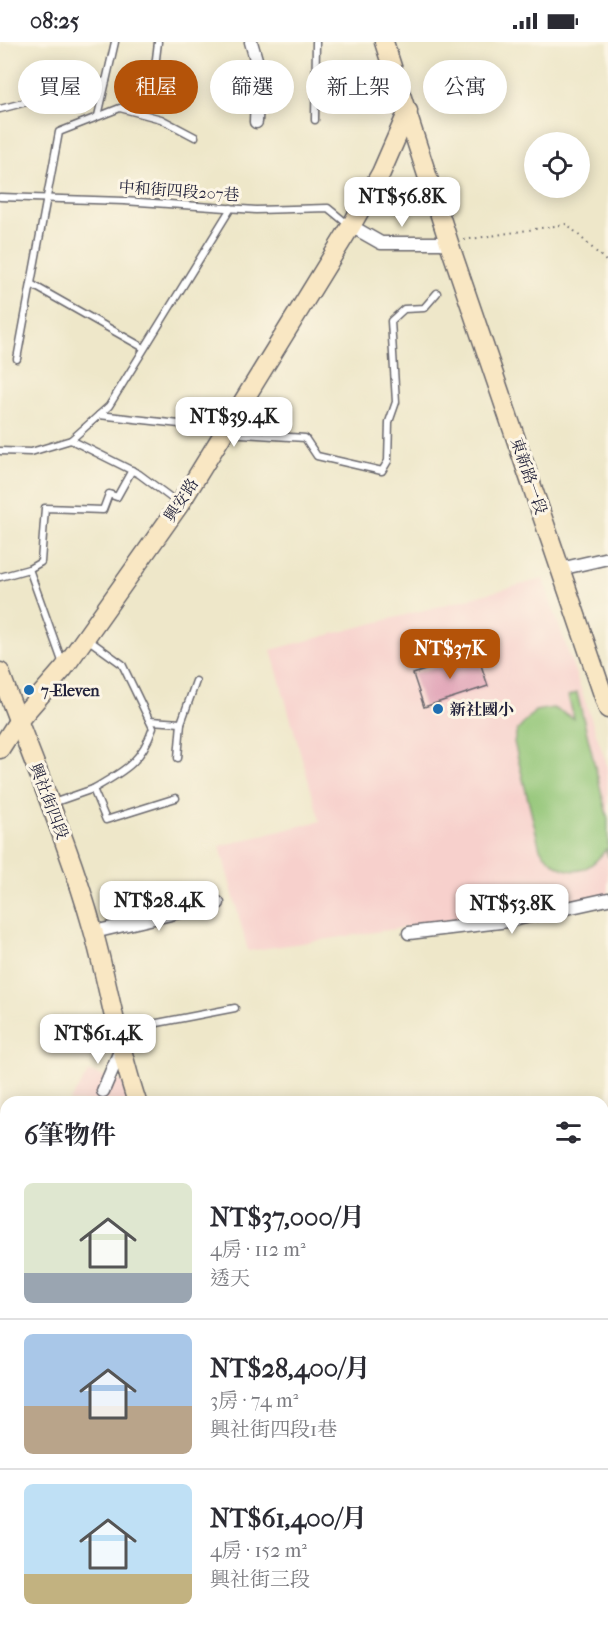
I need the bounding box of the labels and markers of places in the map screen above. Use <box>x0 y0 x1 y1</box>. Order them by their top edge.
pin: NT$56.8K <box>340 177 464 228</box>
pin: NT$39.4K <box>172 397 296 448</box>
pin: NT$37K <box>401 629 499 680</box>
place label: 7-Eleven <box>40 681 100 700</box>
marker: 7-Eleven <box>22 683 36 697</box>
place label: 新社國小 <box>450 700 514 719</box>
marker: 新社國小 <box>431 702 445 716</box>
pin: NT$28.4K <box>97 881 221 932</box>
pin: NT$53.8K <box>450 884 574 935</box>
pin: NT$61.4K <box>36 1014 160 1065</box>

